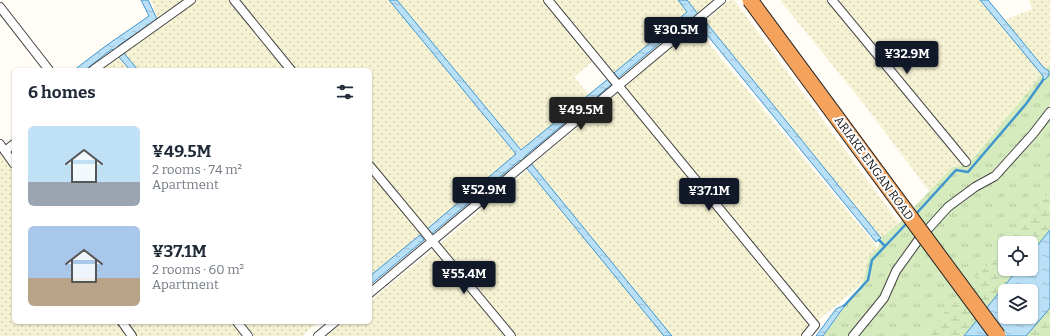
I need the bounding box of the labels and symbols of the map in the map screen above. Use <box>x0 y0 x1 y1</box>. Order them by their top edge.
pin: ¥30.5M <box>643 17 709 51</box>
pin: ¥32.9M <box>874 41 940 75</box>
pin: ¥49.5M <box>548 97 614 131</box>
street label: ARIAKE ENGAN ROAD <box>832 113 916 223</box>
pin: ¥52.9M <box>451 177 517 211</box>
pin: ¥37.1M <box>676 178 742 212</box>
pin: ¥55.4M <box>431 261 497 295</box>

